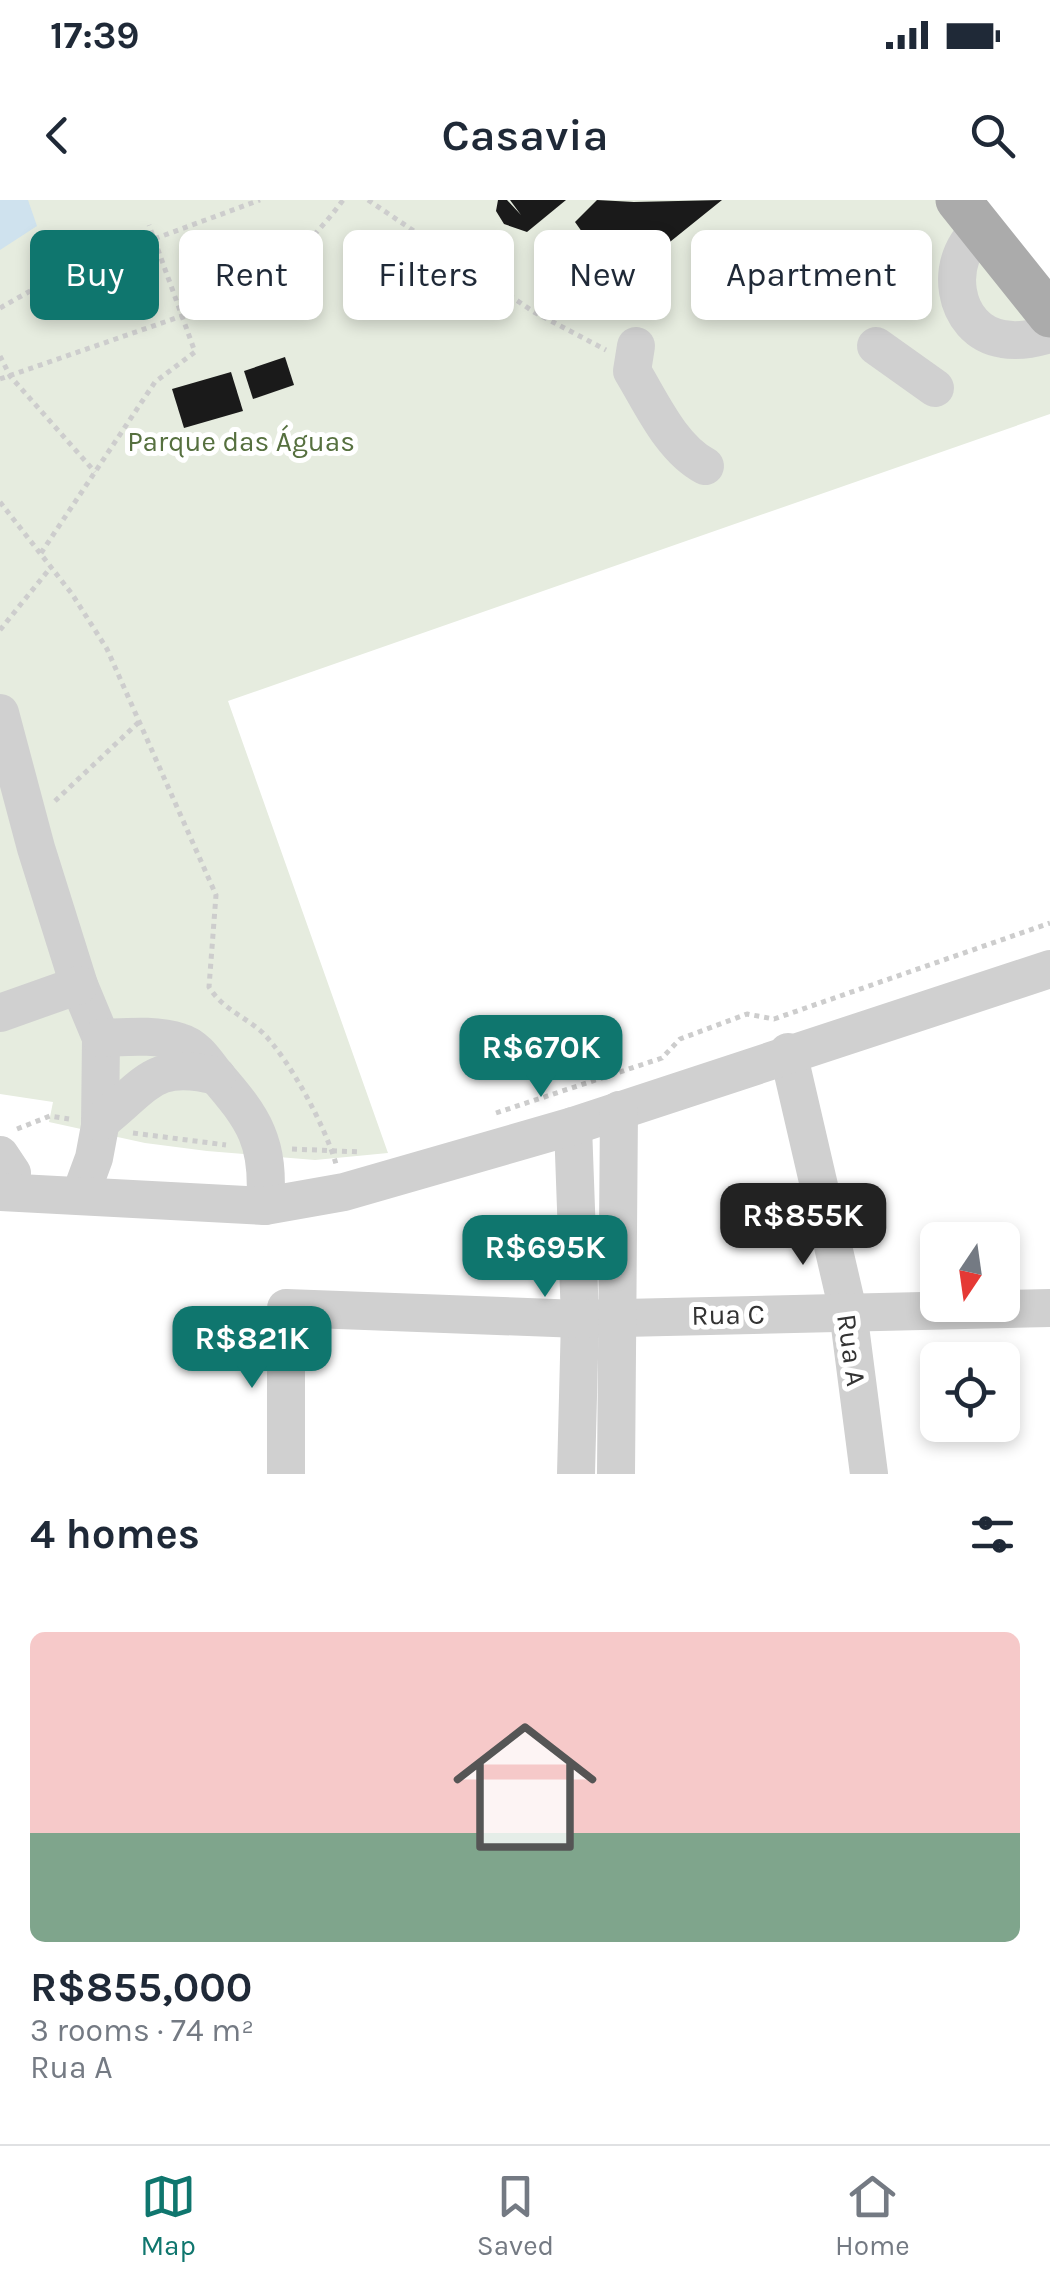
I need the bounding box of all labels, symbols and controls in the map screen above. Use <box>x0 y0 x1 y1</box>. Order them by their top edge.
text: 17:39 <box>50 13 140 58</box>
icon: back <box>30 108 85 163</box>
icon: search <box>965 108 1020 163</box>
text: Casavia <box>441 109 609 161</box>
chip: Buy <box>30 230 159 320</box>
chip: Rent <box>179 230 323 320</box>
chip: Filters <box>343 230 514 320</box>
chip: New <box>534 230 671 320</box>
chip: Apartment <box>691 230 932 320</box>
park label: Parque das Águas <box>127 424 355 458</box>
pin: R$670K <box>460 1015 622 1100</box>
text: R$670K <box>481 1029 601 1066</box>
pin: R$855K <box>722 1183 884 1268</box>
text: R$855K <box>742 1197 864 1234</box>
pin: R$695K <box>464 1215 626 1300</box>
north arrow <box>920 1222 1020 1322</box>
map controls <box>920 1222 1020 1442</box>
text: R$695K <box>484 1229 606 1266</box>
street label: Rua C <box>691 1297 765 1332</box>
pin: R$821K <box>171 1306 333 1391</box>
street label: Rua A <box>830 1312 873 1388</box>
text: R$821K <box>194 1320 310 1357</box>
button: locate <box>920 1342 1020 1442</box>
icon: filters <box>965 1507 1020 1562</box>
text: 4 homes <box>30 1509 200 1559</box>
icon: home <box>435 1697 615 1877</box>
text: R$855,000 <box>30 1962 252 2012</box>
text: 3 rooms · 74 m² <box>30 2012 254 2049</box>
text: Rua A <box>30 2049 113 2086</box>
tab: Map <box>140 2169 196 2262</box>
tab: Saved <box>477 2169 554 2262</box>
tab: Home <box>835 2169 910 2262</box>

